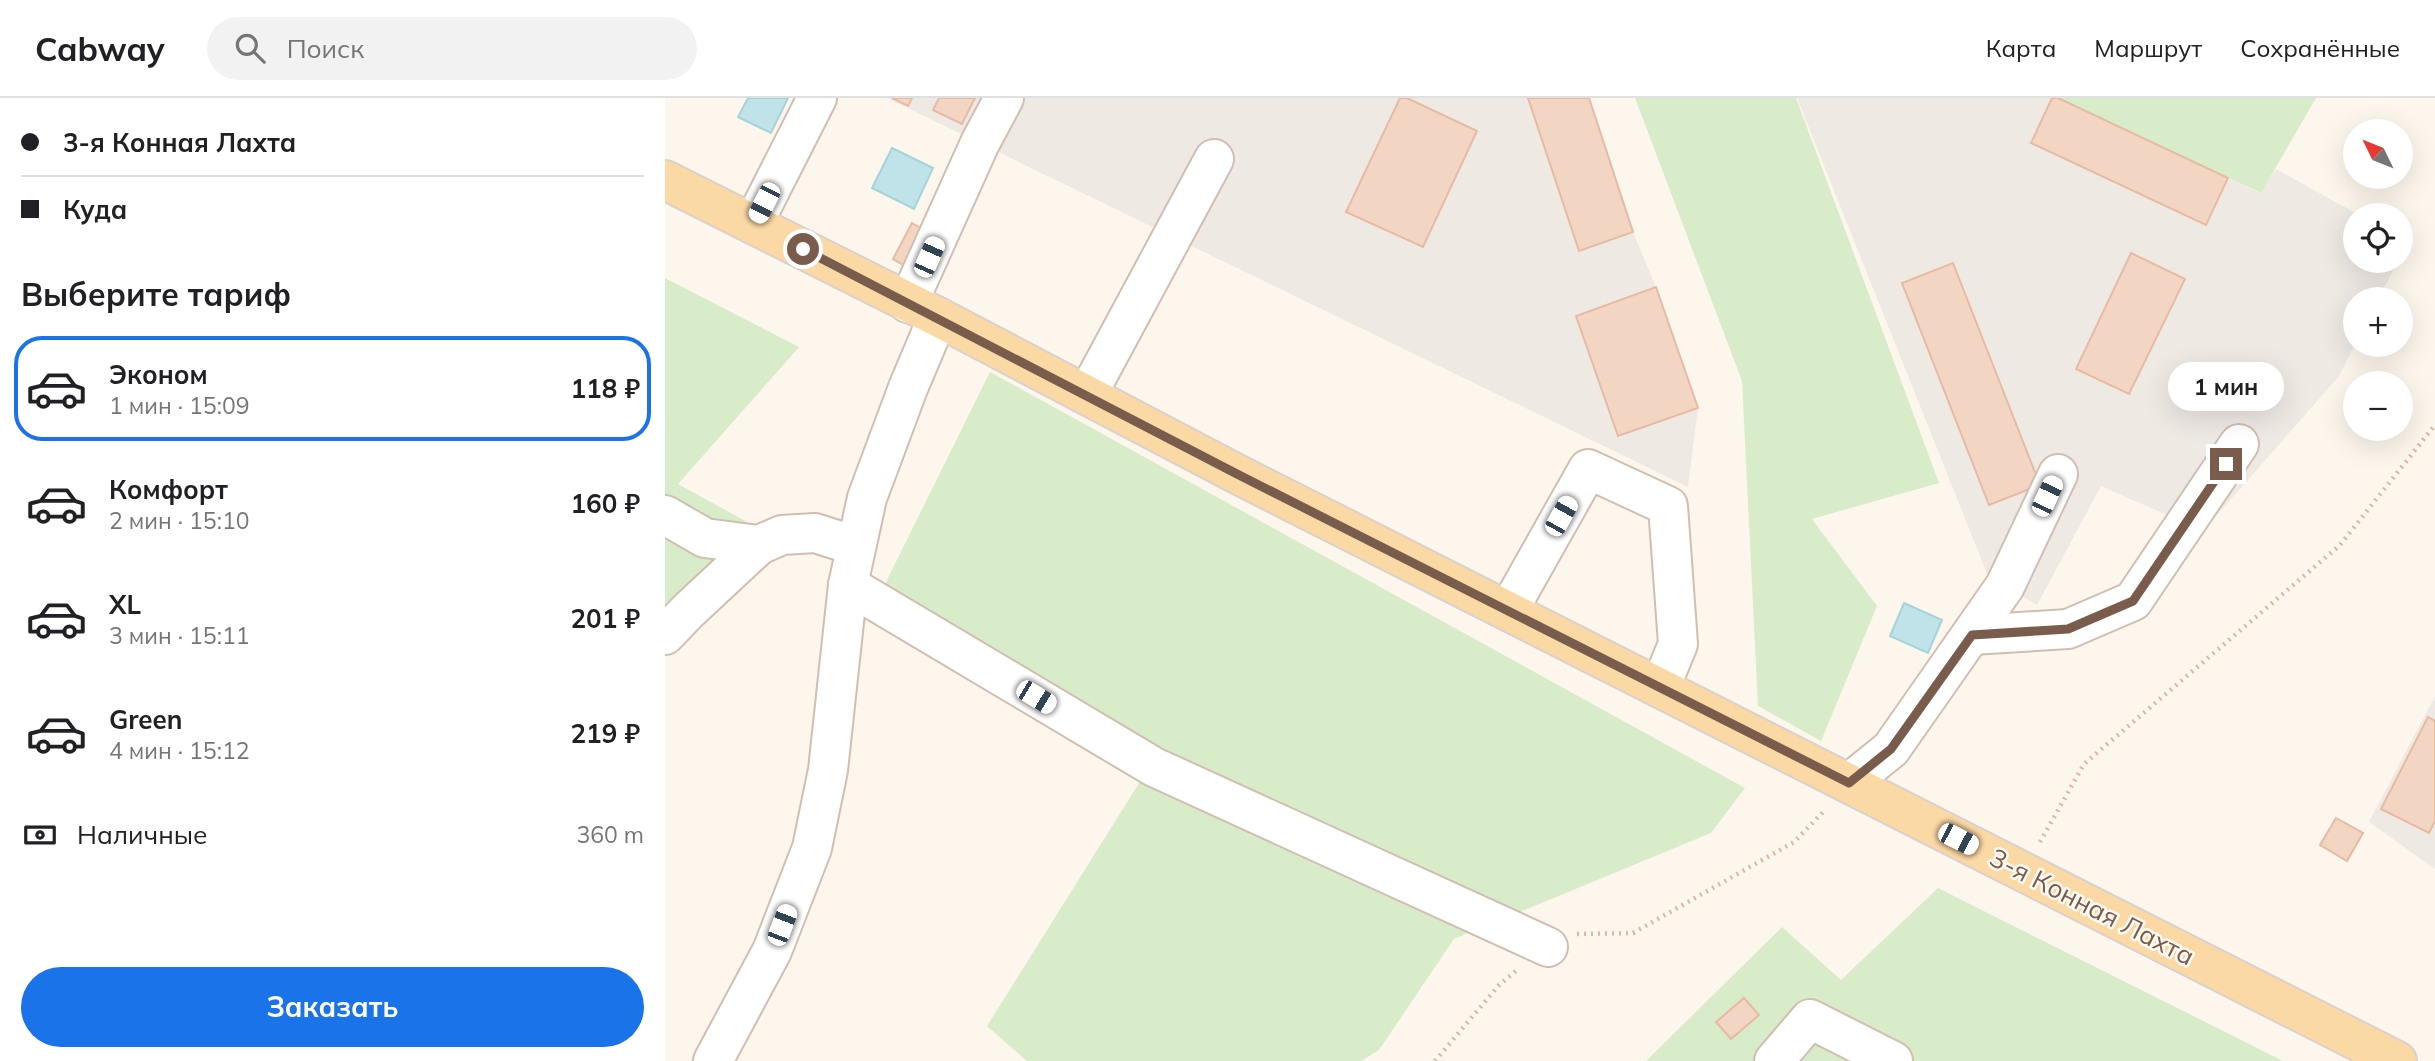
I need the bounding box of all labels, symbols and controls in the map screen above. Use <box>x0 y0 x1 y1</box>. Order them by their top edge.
search box <box>207 17 697 80</box>
text: Cabway <box>35 28 165 69</box>
icon: search <box>231 29 269 67</box>
text: Поиск <box>287 32 364 65</box>
text: Карта <box>1986 33 2056 63</box>
text: Маршрут <box>2094 33 2202 63</box>
text: Сохранённые <box>2240 33 2400 63</box>
north arrow <box>2343 119 2413 189</box>
map controls <box>2343 119 2413 441</box>
text: 3-я Конная Лахта <box>63 126 296 159</box>
car <box>746 180 783 226</box>
text: Куда <box>63 193 127 226</box>
button: locate <box>2343 203 2413 273</box>
route start <box>787 233 819 265</box>
car <box>911 234 948 280</box>
text: Выберите тариф <box>21 274 291 314</box>
button: + <box>2343 287 2413 357</box>
icon: car <box>25 357 88 420</box>
text: Эконом <box>109 358 208 391</box>
callout: 1 мин <box>2168 362 2284 412</box>
button: − <box>2343 371 2413 441</box>
text: 118 ₽ <box>570 372 640 405</box>
text: 1 мин <box>2194 372 2258 401</box>
text: 1 мин · 15:09 <box>109 391 249 420</box>
route end <box>2210 448 2242 480</box>
icon: car <box>25 472 88 535</box>
text: Комфорт <box>109 473 228 506</box>
car <box>2029 473 2066 519</box>
text: 160 ₽ <box>570 487 640 520</box>
car <box>1542 493 1581 539</box>
text: 2 мин · 15:10 <box>109 506 249 535</box>
icon: car <box>25 587 88 650</box>
text: XL <box>109 588 141 621</box>
text: 201 ₽ <box>570 602 640 635</box>
text: 3 мин · 15:11 <box>109 621 249 650</box>
car <box>1013 677 1060 717</box>
icon: car <box>25 702 88 765</box>
text: Green <box>109 703 182 736</box>
text: 219 ₽ <box>570 717 640 750</box>
text: 4 мин · 15:12 <box>109 736 249 765</box>
icon: cash <box>21 816 59 854</box>
text: Наличные <box>77 818 207 851</box>
text: 360 m <box>576 820 644 849</box>
car <box>1935 820 1982 858</box>
street label: 3-я Конная Лахта <box>1984 841 2200 972</box>
car <box>765 902 800 948</box>
button: Заказать <box>21 967 644 1047</box>

